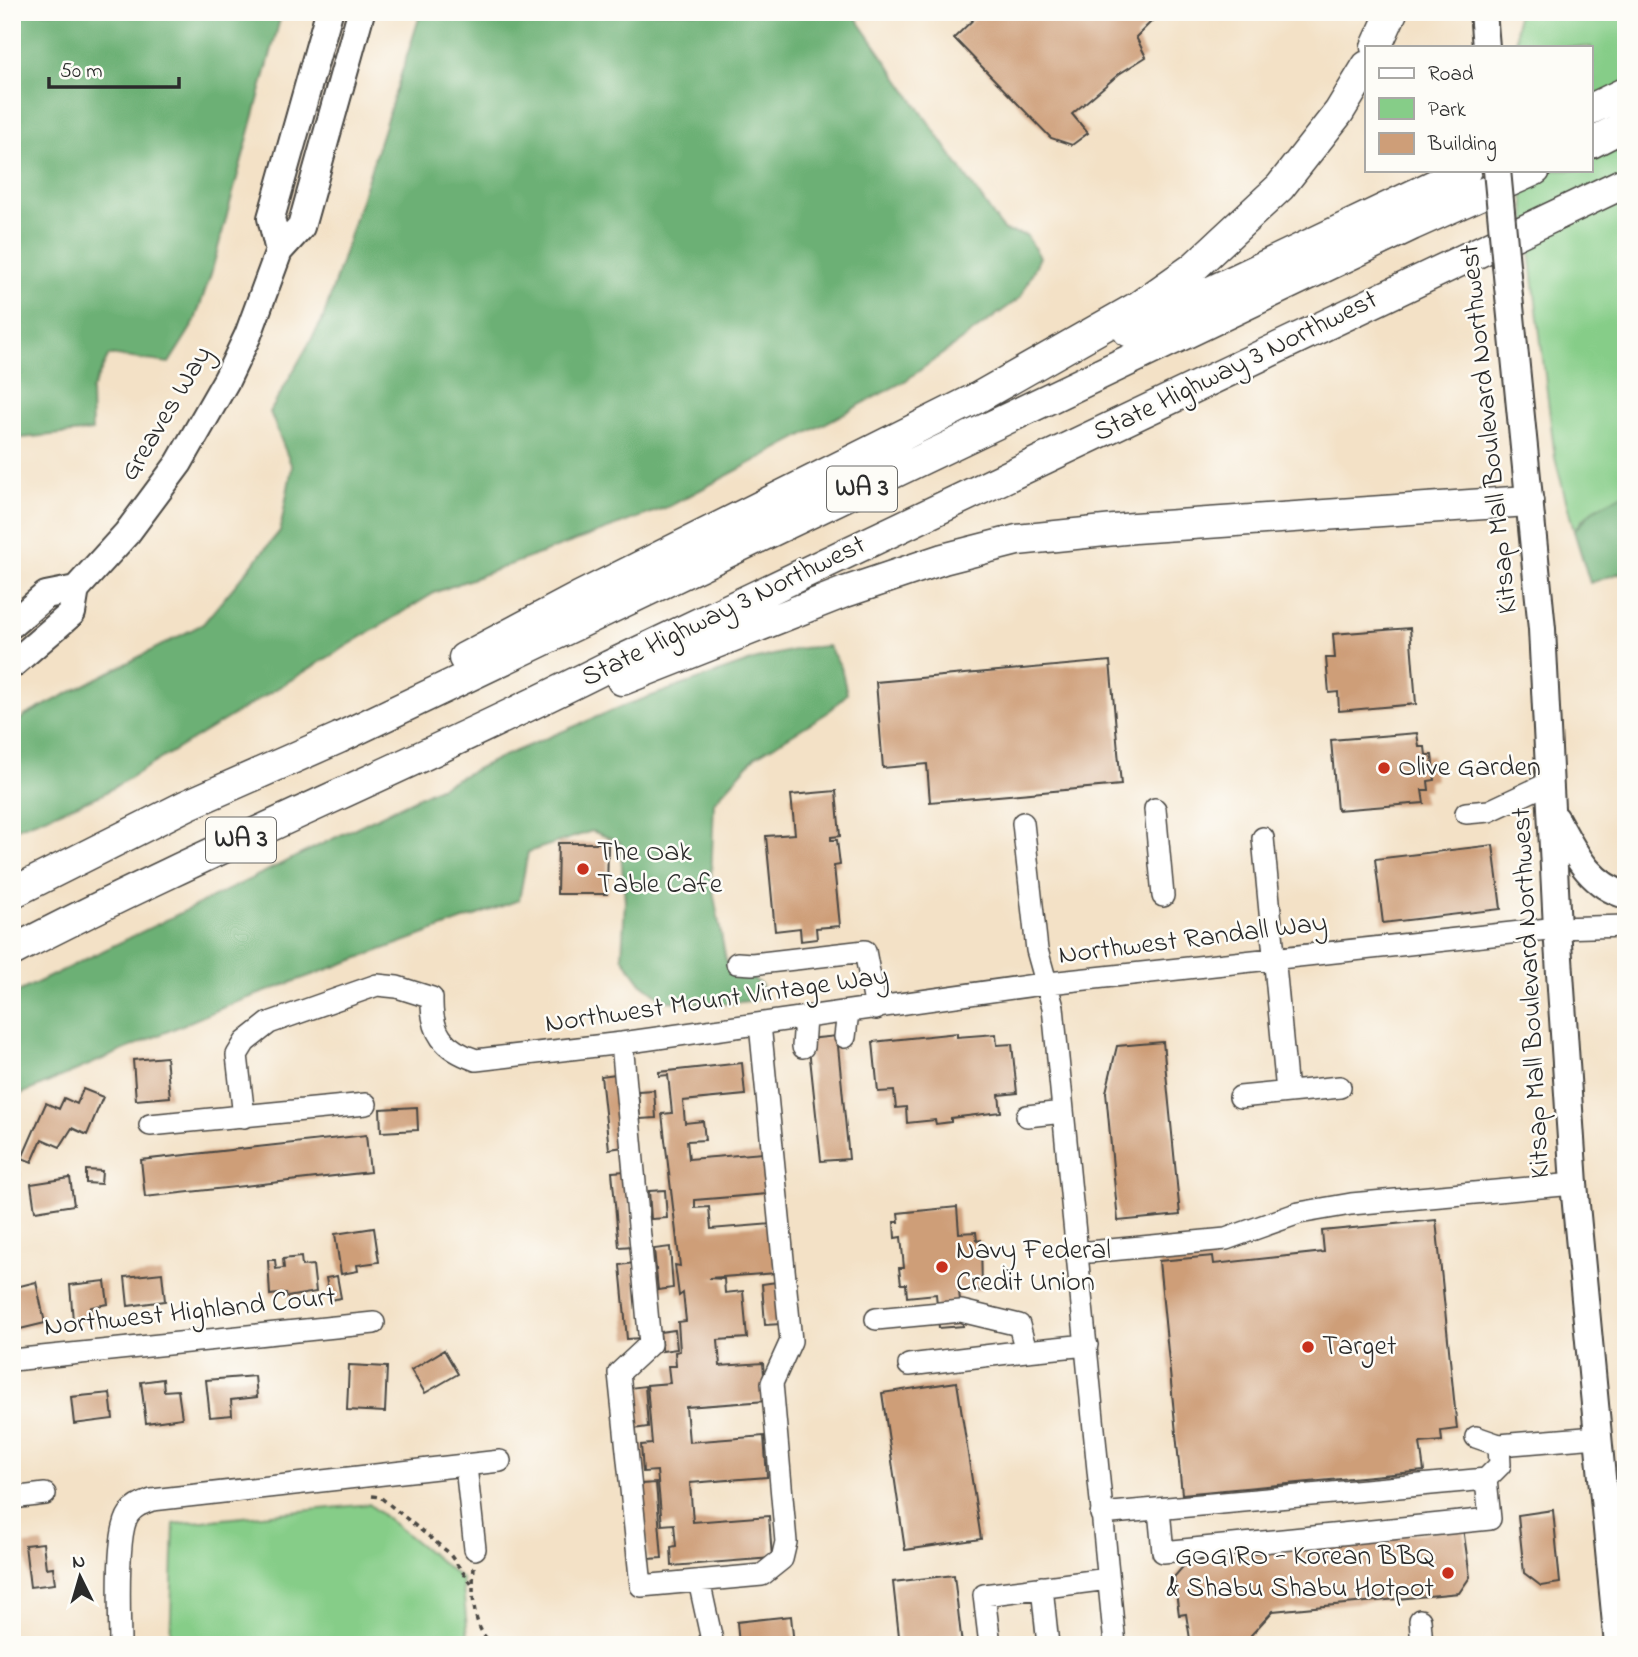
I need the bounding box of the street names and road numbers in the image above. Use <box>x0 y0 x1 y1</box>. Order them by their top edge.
street label: Kitsap Mall Boulevard Northwest <box>1450 242 1530 616</box>
street label: State Highway 3 Northwest <box>1087 280 1385 454</box>
street label: Greaves Way <box>110 338 224 490</box>
road number: WA 3 <box>827 467 897 512</box>
street label: State Highway 3 Northwest <box>575 525 873 699</box>
street label: Kitsap Mall Boulevard Northwest <box>1502 806 1562 1180</box>
road number: WA 3 <box>206 818 276 862</box>
street label: Northwest Randall Way <box>1056 903 1330 977</box>
street label: Northwest Mount Vintage Way <box>543 957 891 1045</box>
street label: Northwest Highland Court <box>42 1277 338 1349</box>

